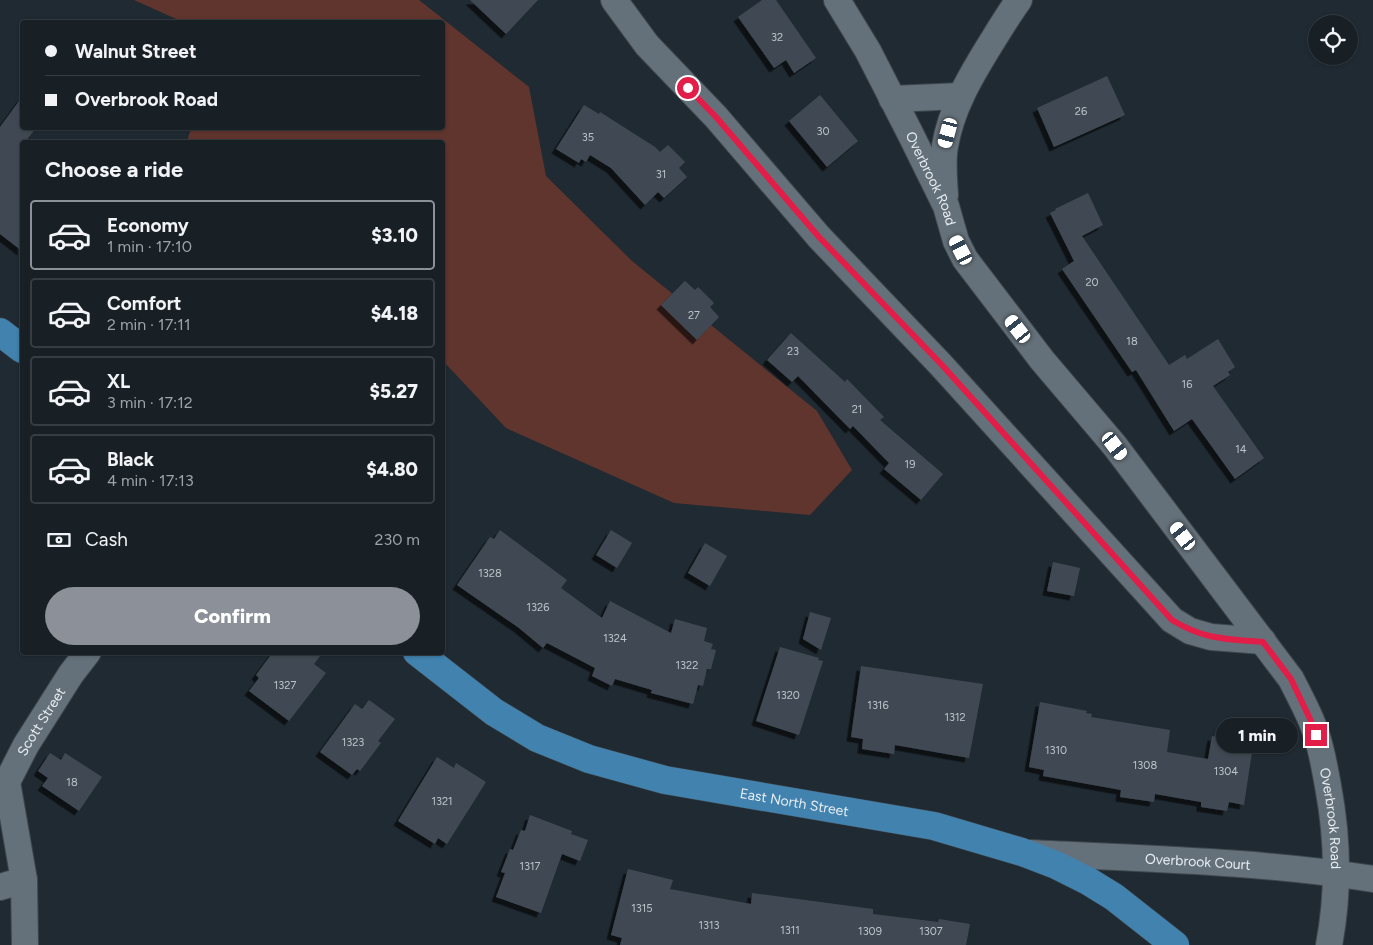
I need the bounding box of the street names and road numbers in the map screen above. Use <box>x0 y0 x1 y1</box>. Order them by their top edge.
street label: Overbrook Road <box>902 129 959 228</box>
street label: Scott Street <box>14 684 69 759</box>
street label: Overbrook Road <box>1316 766 1344 869</box>
street label: East North Street <box>738 785 850 820</box>
street label: Overbrook Court <box>1144 850 1251 874</box>

